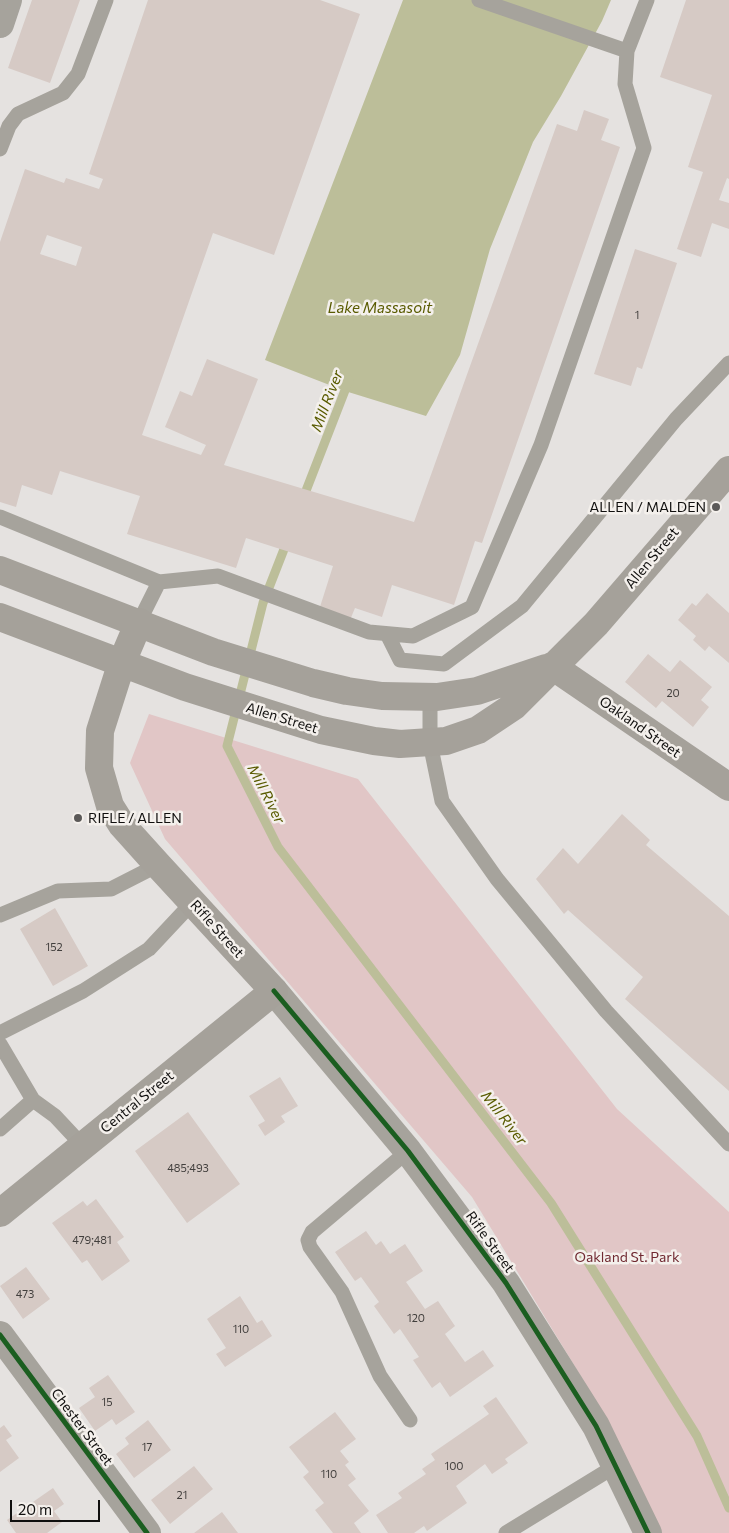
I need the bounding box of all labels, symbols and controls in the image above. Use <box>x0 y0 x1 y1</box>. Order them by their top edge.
water label: Lake Massasoit <box>328 299 432 317</box>
house number: 1 <box>635 308 639 322</box>
water label: Mill River <box>307 368 347 434</box>
place label: ALLEN / MALDEN <box>590 499 706 515</box>
marker: ALLEN / MALDEN <box>710 501 722 513</box>
street label: Allen Street <box>622 524 682 592</box>
house number: 20 <box>666 686 680 700</box>
street label: Oakland Street <box>596 693 684 761</box>
street label: Allen Street <box>244 699 320 737</box>
water label: Mill River <box>243 761 289 827</box>
place label: RIFLE / ALLEN <box>88 810 182 826</box>
marker: RIFLE / ALLEN <box>72 812 84 824</box>
street label: Rifle Street <box>187 897 247 961</box>
house number: 152 <box>45 940 63 954</box>
street label: Central Street <box>97 1067 177 1137</box>
water label: Mill River <box>477 1087 531 1149</box>
house number: 485;493 <box>167 1161 209 1175</box>
street label: Rifle Street <box>462 1208 518 1276</box>
house number: 479;481 <box>72 1233 112 1247</box>
park label: Oakland St. Park <box>574 1249 680 1265</box>
house number: 473 <box>16 1287 34 1301</box>
house number: 120 <box>407 1311 425 1325</box>
house number: 110 <box>233 1322 249 1336</box>
street label: Chester Street <box>48 1385 116 1469</box>
house number: 15 <box>101 1395 113 1409</box>
house number: 17 <box>142 1440 152 1454</box>
house number: 100 <box>444 1459 464 1473</box>
house number: 110 <box>321 1467 337 1481</box>
house number: 21 <box>177 1488 187 1502</box>
scale bar <box>12 1490 102 1522</box>
text: 20 m <box>18 1500 52 1518</box>

